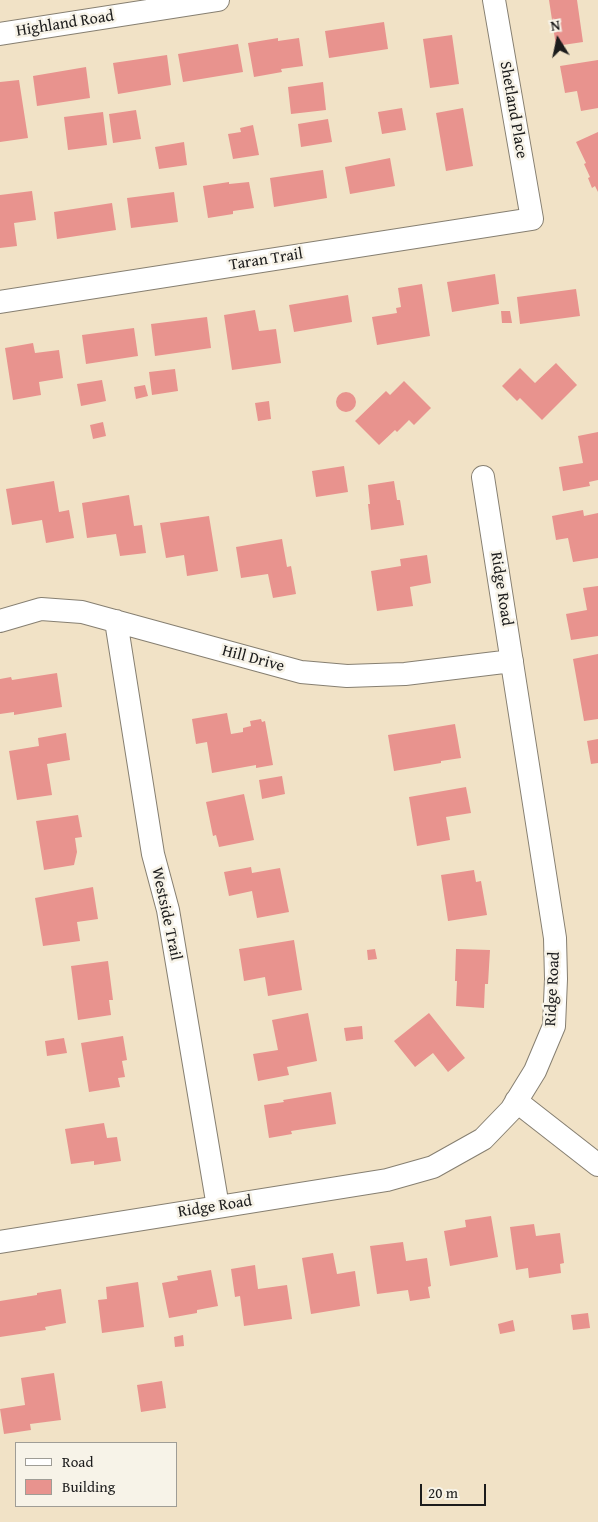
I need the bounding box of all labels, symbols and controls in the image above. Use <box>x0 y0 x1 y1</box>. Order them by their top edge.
street label: Highland Road <box>15 7 115 41</box>
north arrow <box>533 15 583 65</box>
text: N <box>549 15 562 36</box>
street label: Shetland Place <box>495 60 531 160</box>
street label: Taran Trail <box>228 245 304 275</box>
street label: Ridge Road <box>486 551 516 627</box>
street label: Hill Drive <box>220 642 286 676</box>
street label: Westside Trail <box>147 866 185 962</box>
street label: Ridge Road <box>541 951 565 1027</box>
street label: Ridge Road <box>177 1192 253 1222</box>
legend <box>15 1442 178 1507</box>
text: Road <box>62 1451 93 1472</box>
scale bar <box>423 1474 489 1506</box>
text: Building <box>62 1476 115 1497</box>
text: 20 m <box>428 1482 458 1503</box>

